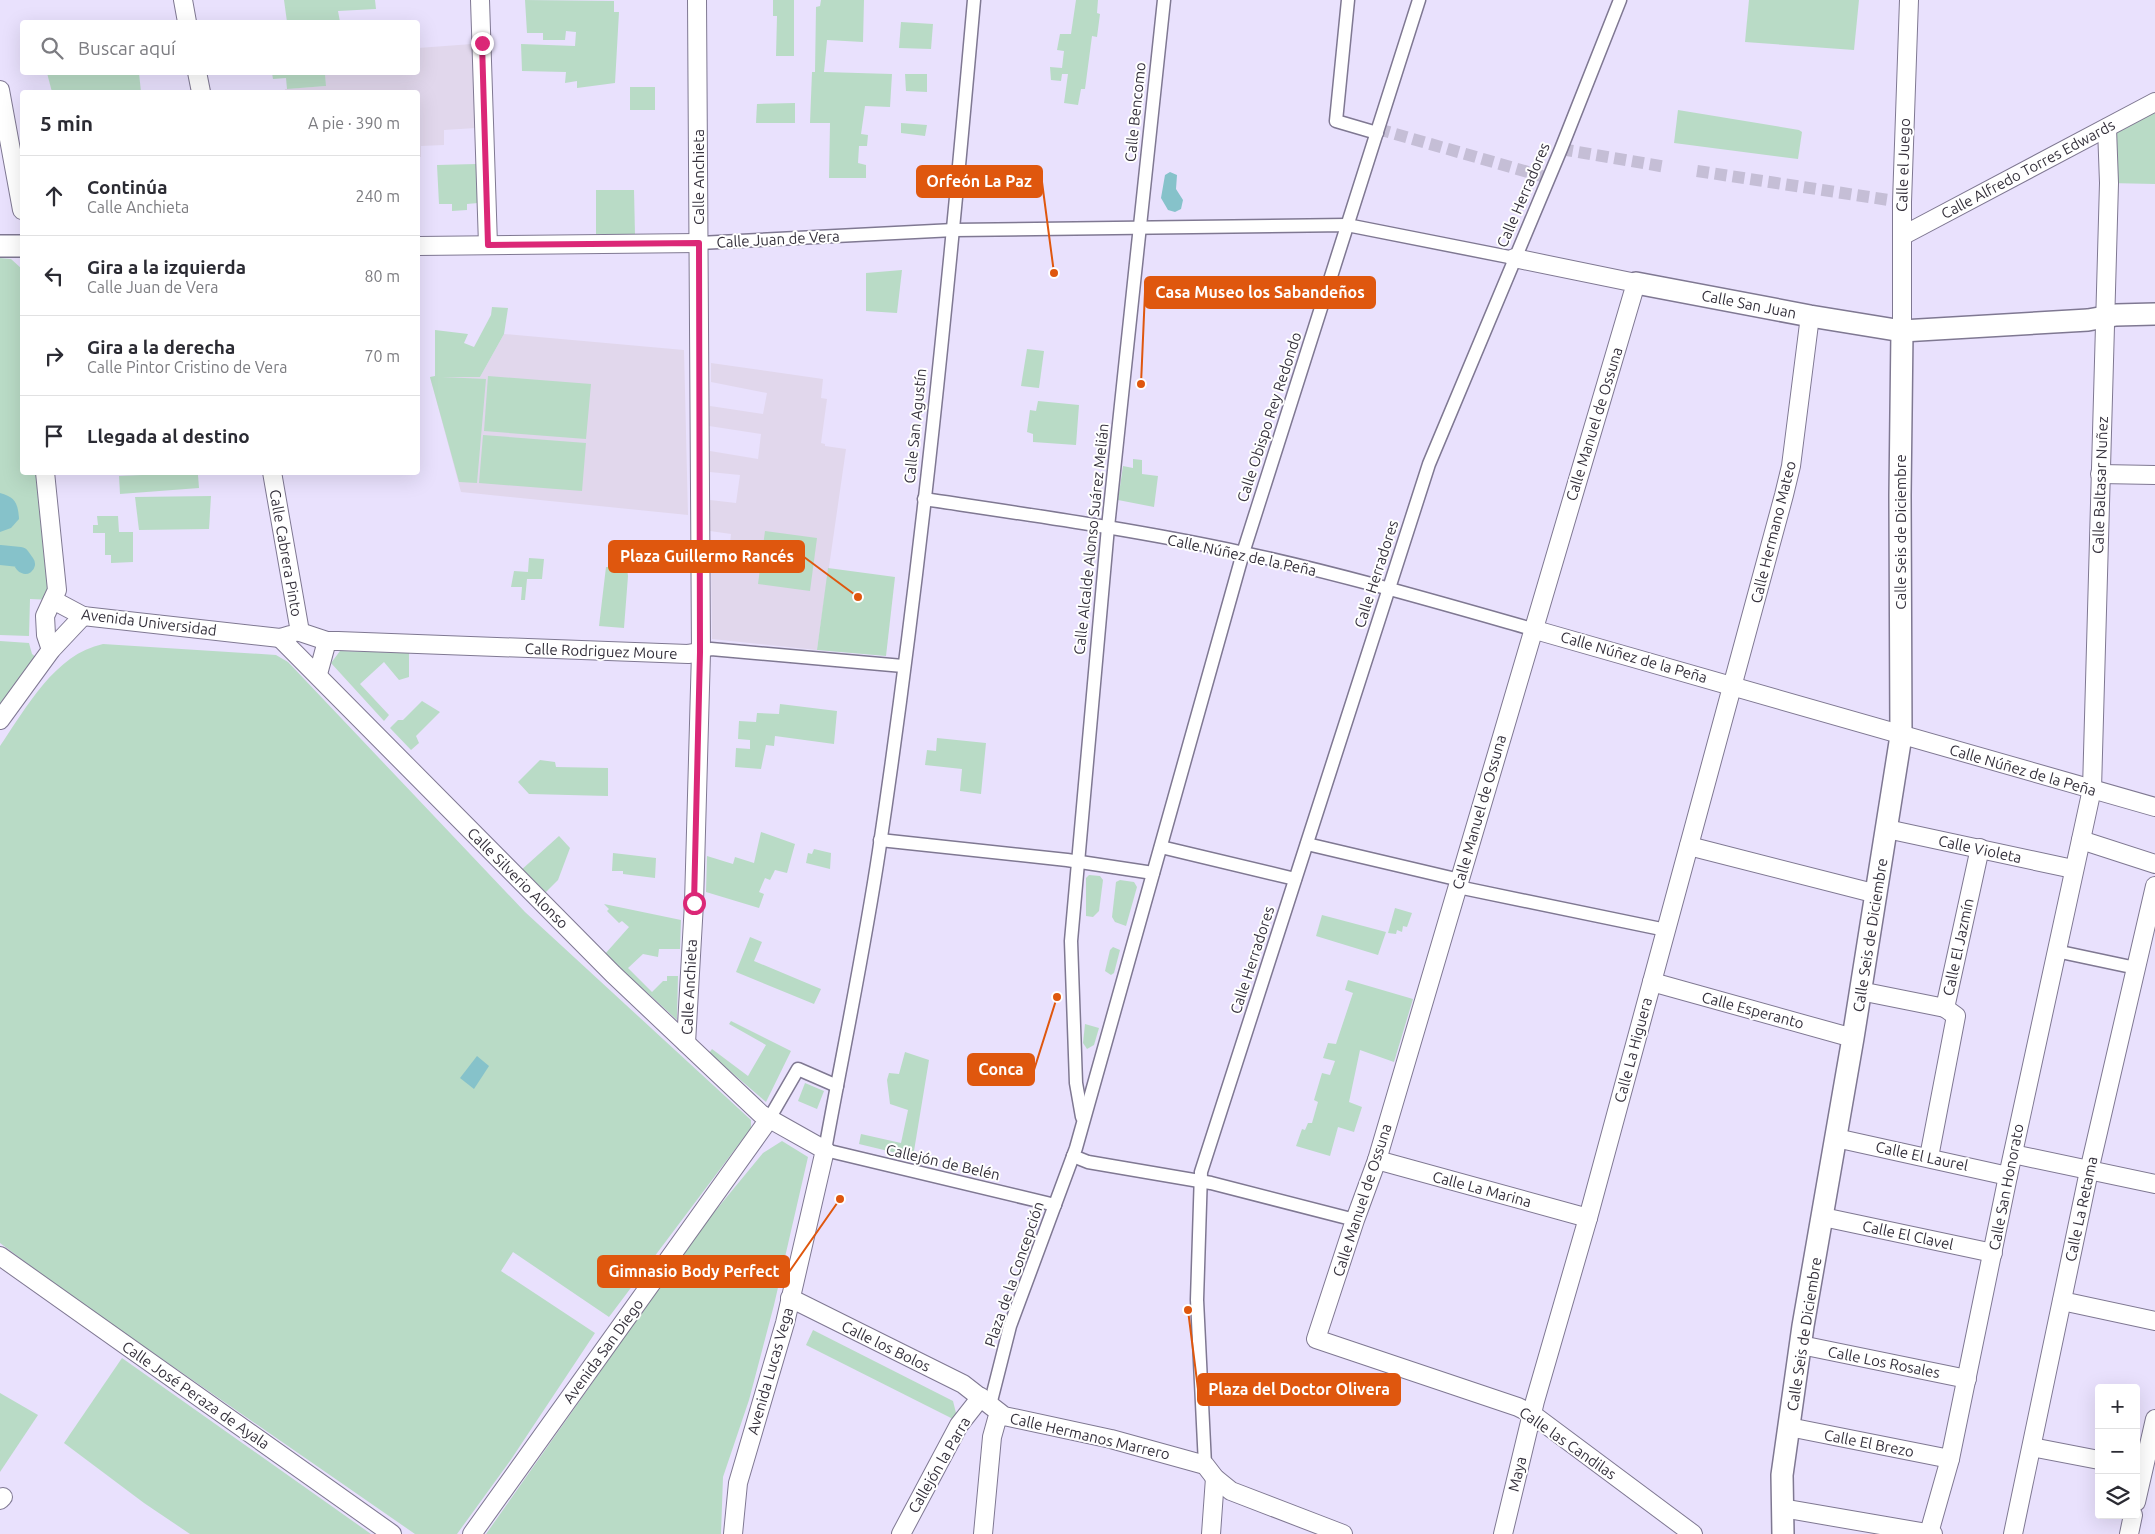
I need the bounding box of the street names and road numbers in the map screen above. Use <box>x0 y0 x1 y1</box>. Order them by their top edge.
street label: Calle Bencomo <box>1121 61 1149 163</box>
street label: Calle Alfredo Torres Edwards <box>1938 116 2118 222</box>
street label: Calle el Juego <box>1893 118 1913 212</box>
street label: Calle Anchieta <box>690 129 707 225</box>
street label: Calle Herradores <box>1493 140 1553 250</box>
street label: Calle Juan de Vera <box>716 227 840 251</box>
street label: Calle San Juan <box>1700 286 1798 322</box>
street label: Calle Obispo Rey Redondo <box>1233 330 1305 504</box>
street label: Calle Manuel de Ossuna <box>1562 345 1626 503</box>
street label: Calle San Agustín <box>901 368 929 484</box>
street label: Calle Baltasar Nuñez <box>2089 416 2111 554</box>
street label: Calle Alcalde Alonso Suárez Melián <box>1070 422 1112 656</box>
street label: Calle Seis de Diciembre <box>1892 454 1909 610</box>
street label: Calle Hermano Mateo <box>1747 459 1799 605</box>
street label: Calle Cabrera Pinto <box>266 488 306 618</box>
street label: Calle Herradores <box>1351 518 1401 630</box>
street label: Calle Núñez de la Peña <box>1166 531 1318 579</box>
street label: Avenida Universidad <box>80 605 218 639</box>
street label: Calle Núñez de la Peña <box>1559 628 1709 686</box>
street label: Calle Rodriguez Moure <box>524 640 678 662</box>
street label: Calle Manuel de Ossuna <box>1449 733 1509 891</box>
street label: Calle Núñez de la Peña <box>1948 741 2098 799</box>
street label: Calle Silverio Alonso <box>464 824 572 932</box>
street label: Calle Violeta <box>1937 832 2023 866</box>
street label: Calle Seis de Diciembre <box>1849 857 1891 1013</box>
street label: Calle El Jazmín <box>1939 897 1977 997</box>
street label: Calle Herradores <box>1227 904 1277 1016</box>
street label: Calle Anchieta <box>678 939 700 1035</box>
street label: Calle Esperanto <box>1700 988 1806 1032</box>
street label: Calle La Higuera <box>1611 996 1655 1104</box>
street label: Calle Manuel de Ossuna <box>1329 1121 1395 1279</box>
street label: Calle San Honorato <box>1985 1122 2027 1252</box>
street label: Calle El Laurel <box>1874 1138 1970 1174</box>
street label: Callejón de Belén <box>884 1141 1002 1183</box>
street label: Calle La Retama <box>2062 1155 2100 1263</box>
street label: Calle La Marina <box>1431 1168 1533 1210</box>
street label: Plaza de la Concepción <box>981 1199 1047 1349</box>
street label: Calle El Clavel <box>1861 1217 1955 1253</box>
street label: Calle Seis de Diciembre <box>1783 1256 1825 1412</box>
street label: Avenida San Diego <box>559 1296 647 1406</box>
street label: Avenida Lucas Vega <box>744 1305 796 1437</box>
street label: Calle los Bolos <box>839 1317 933 1375</box>
street label: Calle José Peraza de Ayala <box>119 1338 273 1452</box>
street label: Calle Los Rosales <box>1826 1343 1942 1381</box>
street label: Calle las Candilas <box>1516 1403 1620 1483</box>
street label: Calle Hermanos Marrero <box>1008 1409 1172 1463</box>
street label: Callejón la Parra <box>905 1414 973 1516</box>
street label: Calle El Brezo <box>1823 1426 1915 1460</box>
street label: Maya <box>1505 1455 1529 1493</box>

